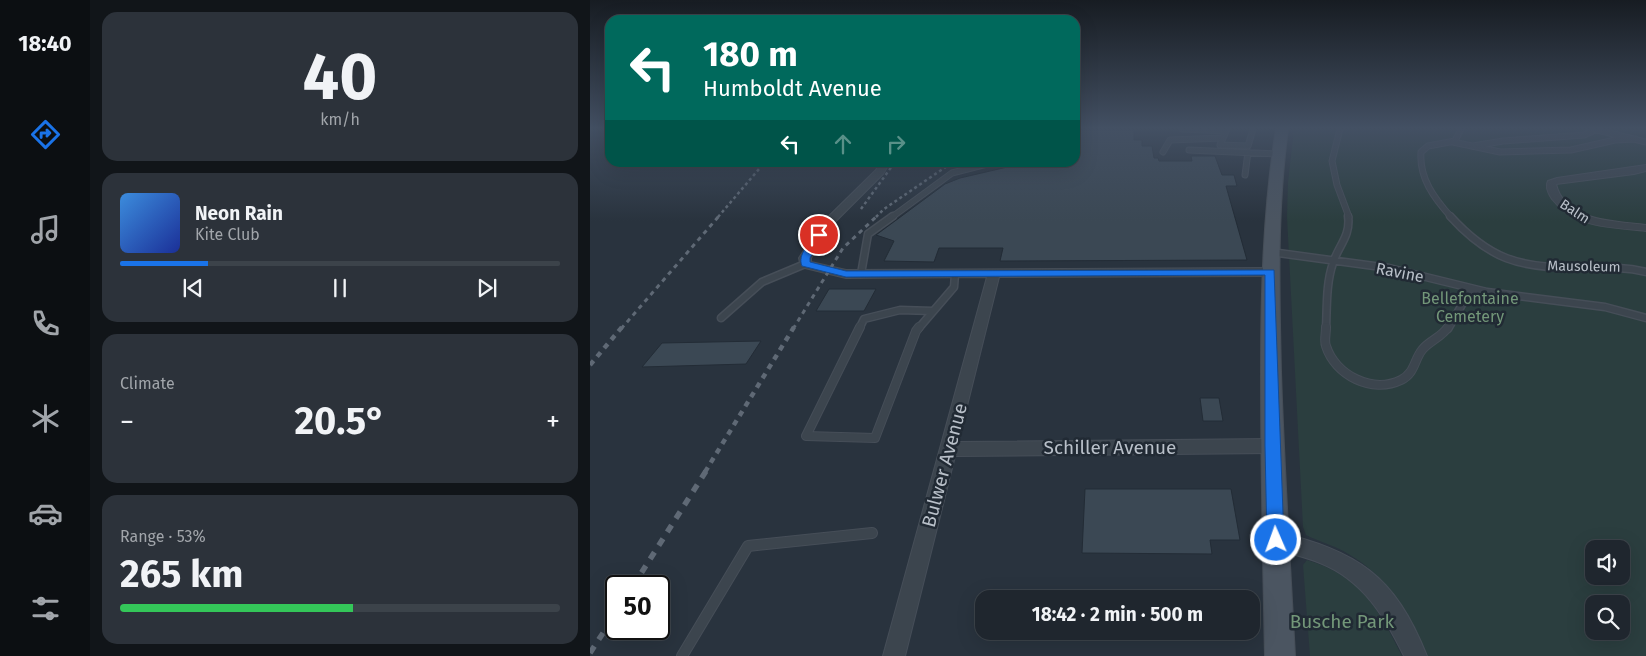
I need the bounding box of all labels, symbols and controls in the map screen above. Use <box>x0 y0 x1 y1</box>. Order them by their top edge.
text: 18:40 <box>18 30 72 57</box>
text: 180 m <box>703 33 798 75</box>
icon: left <box>620 35 685 100</box>
text: 40 <box>303 38 377 116</box>
text: Humboldt Avenue <box>703 75 882 102</box>
text: km/h <box>320 110 360 129</box>
icon: directions <box>28 117 63 152</box>
icon: left <box>776 130 804 158</box>
icon: ahead <box>829 130 857 158</box>
icon: right <box>882 130 910 158</box>
street label: Balm <box>1557 196 1593 227</box>
text: Neon Rain <box>195 202 283 225</box>
icon: music <box>28 212 63 247</box>
pin <box>798 214 840 256</box>
icon: arrive <box>805 221 833 249</box>
text: Kite Club <box>195 225 260 244</box>
street label: Mausoleum <box>1547 257 1621 276</box>
street label: Ravine <box>1374 259 1426 286</box>
icon: previous <box>179 274 207 302</box>
icon: pause <box>326 274 354 302</box>
icon: next <box>473 274 501 302</box>
park label: Bellefontaine Cemetery <box>1421 289 1519 326</box>
icon: phone <box>28 306 63 341</box>
text: Climate <box>120 374 175 393</box>
text: 20.5° <box>294 398 386 444</box>
icon: climate <box>28 401 63 436</box>
street label: Bulwer Avenue <box>917 401 972 530</box>
text: − <box>120 405 134 438</box>
text: + <box>546 405 560 438</box>
street label: Schiller Avenue <box>1044 436 1176 459</box>
icon: car <box>28 496 63 531</box>
position arrow <box>1249 513 1301 565</box>
text: Range · 53% <box>120 527 206 546</box>
map controls <box>1585 540 1630 640</box>
button: sound <box>1585 540 1630 585</box>
text: 265 km <box>120 551 243 597</box>
speed limit sign: 50 <box>605 575 670 640</box>
icon: filters <box>28 591 63 626</box>
button: search <box>1585 595 1630 640</box>
text: 18:42 · 2 min · 500 m <box>1032 603 1203 626</box>
park label: Busche Park <box>1290 610 1395 633</box>

